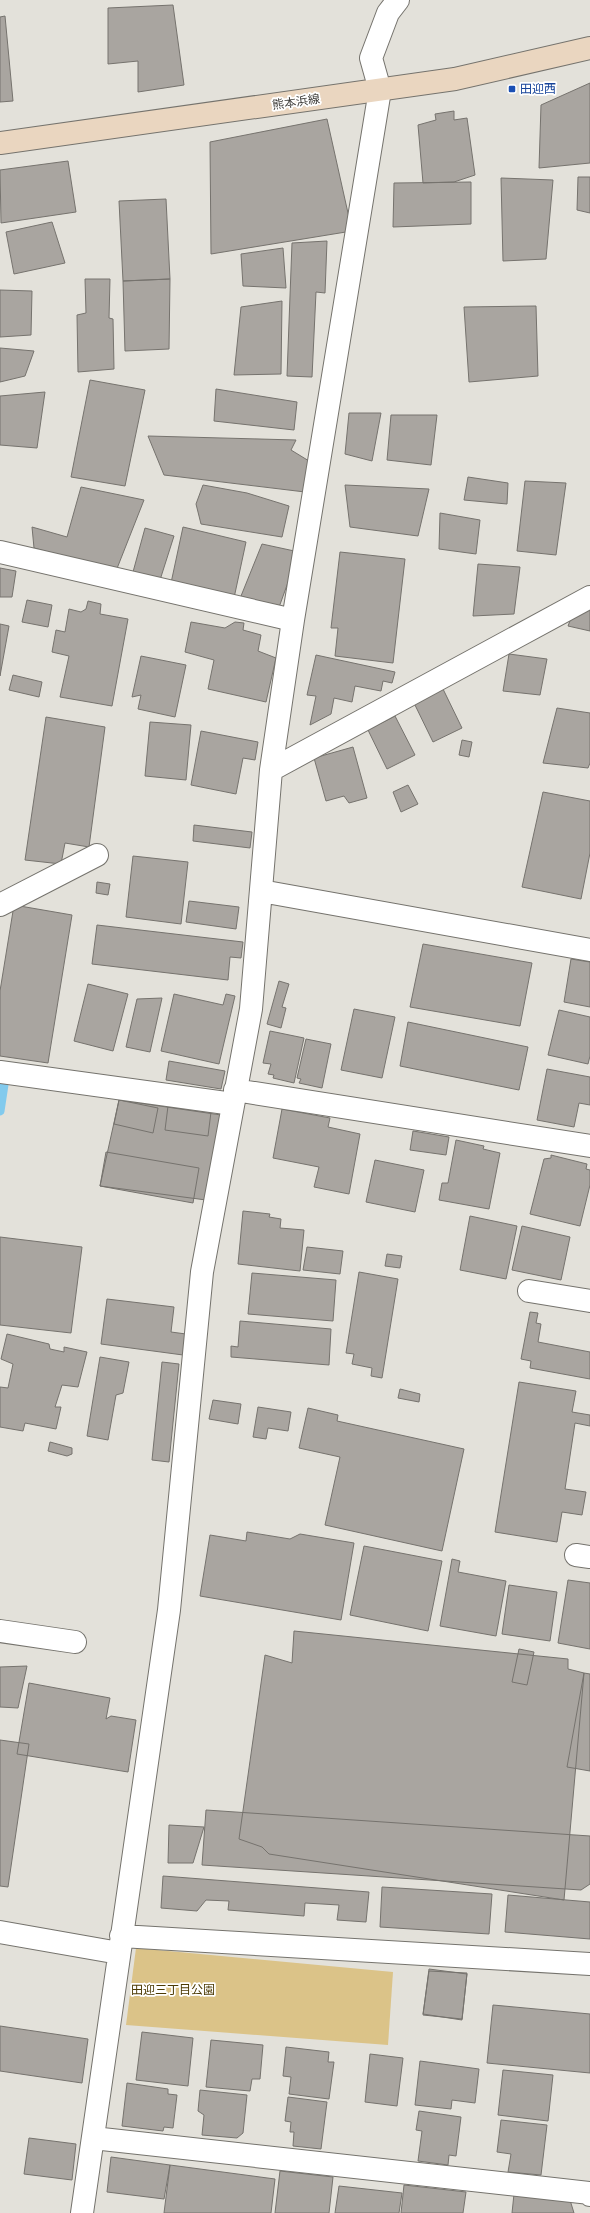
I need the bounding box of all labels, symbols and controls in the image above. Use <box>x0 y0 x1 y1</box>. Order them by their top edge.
place label: 田迎西 <box>520 82 556 96</box>
marker: 田迎西 <box>507 84 517 94</box>
street label: 熊本浜線 <box>271 92 321 112</box>
park label: 田迎三丁目公園 <box>131 1983 215 1997</box>

